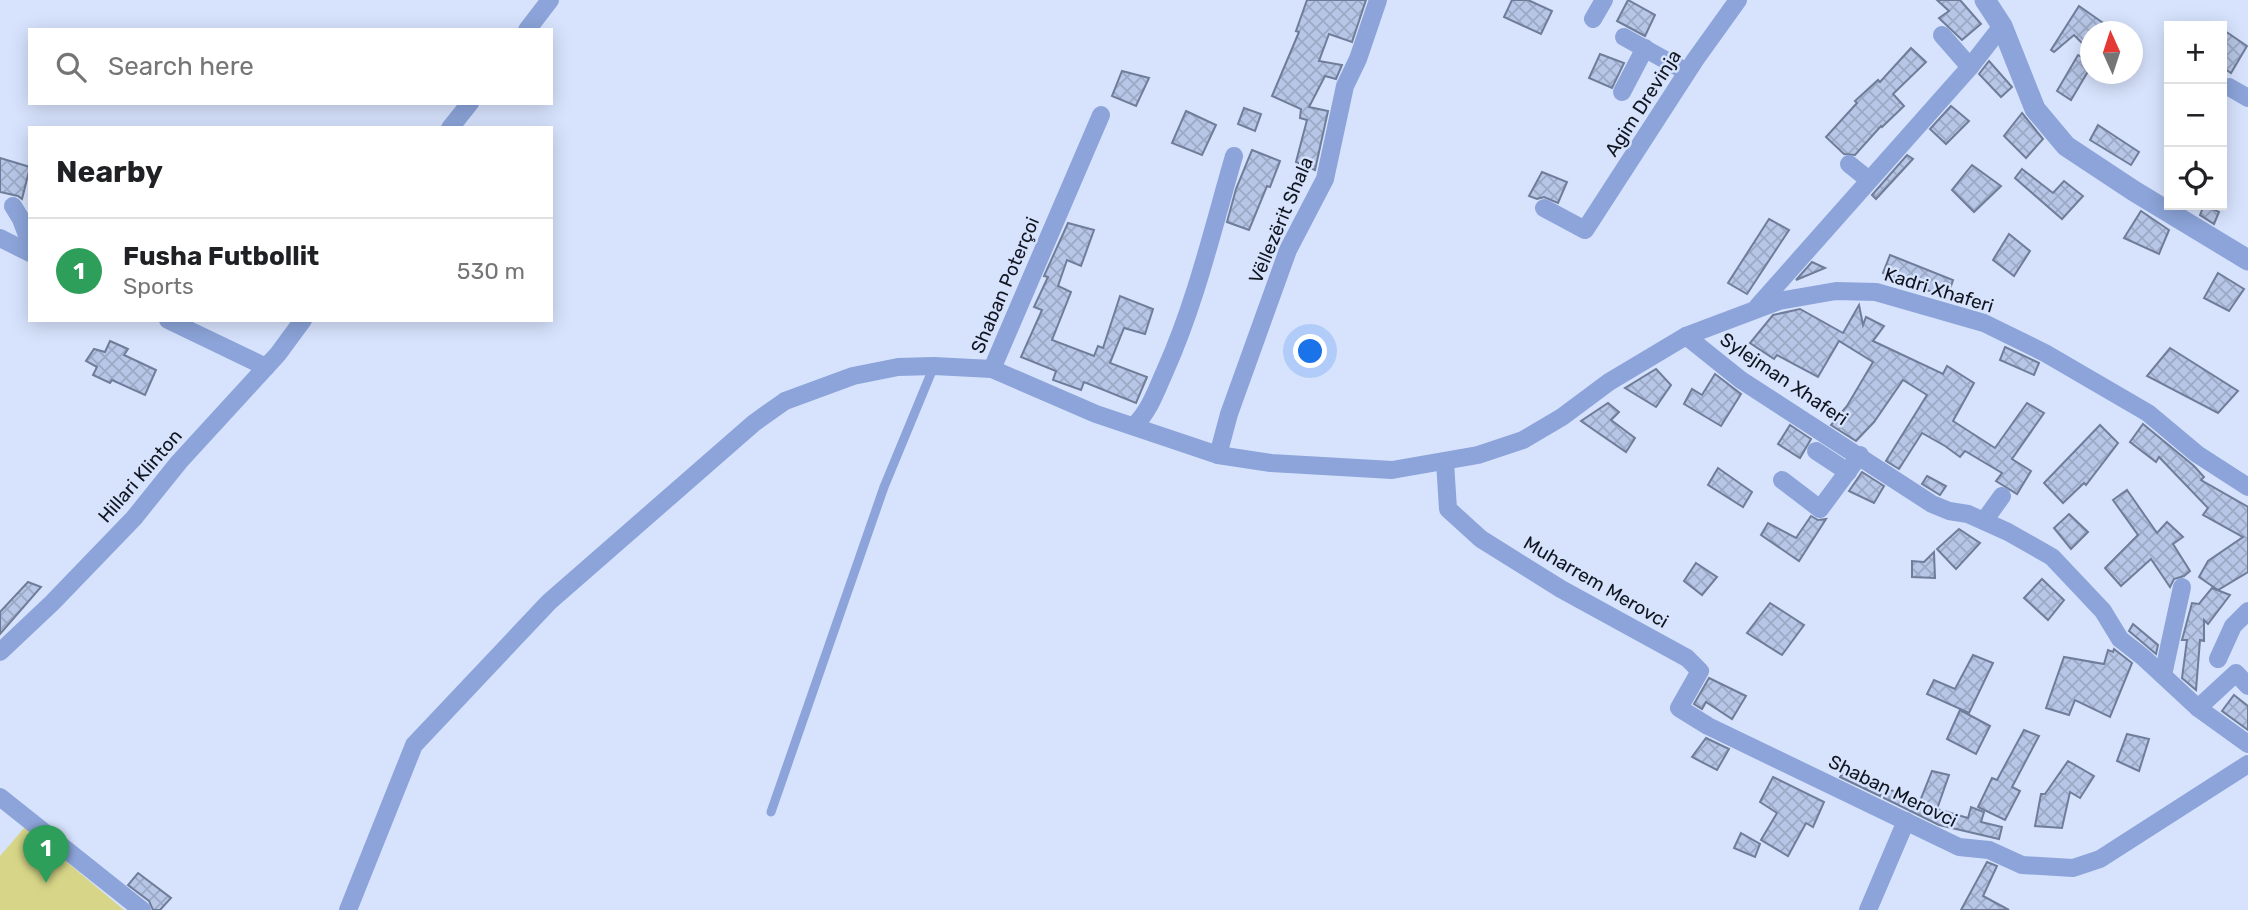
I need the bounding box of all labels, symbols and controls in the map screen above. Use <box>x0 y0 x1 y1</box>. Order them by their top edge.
north arrow <box>2080 21 2143 84</box>
map controls <box>2164 21 2227 210</box>
button: + <box>2164 21 2227 84</box>
search box <box>28 28 553 105</box>
street label: Agim Drevinja <box>1600 45 1686 161</box>
icon: search <box>52 48 90 86</box>
text: Search here <box>108 51 254 82</box>
button: − <box>2164 84 2227 147</box>
button: locate <box>2164 147 2227 210</box>
street label: Vëllezërit Shala <box>1244 153 1318 287</box>
text: Nearby <box>56 154 163 190</box>
street label: Shaban Poterçoi <box>966 213 1044 357</box>
text: Fusha Futbollit <box>123 241 319 272</box>
text: 1 <box>73 257 85 285</box>
text: 530 m <box>457 257 525 285</box>
street label: Kadri Xhaferi <box>1882 262 1996 318</box>
text: Sports <box>123 272 194 300</box>
street label: Sylejman Xhaferi <box>1716 328 1852 430</box>
your location <box>1293 334 1327 368</box>
street label: Hillari Klinton <box>93 425 187 527</box>
street label: Muharrem Merovci <box>1519 531 1673 633</box>
street label: Shaban Merovci <box>1825 750 1961 832</box>
pin: 1 <box>23 825 69 883</box>

